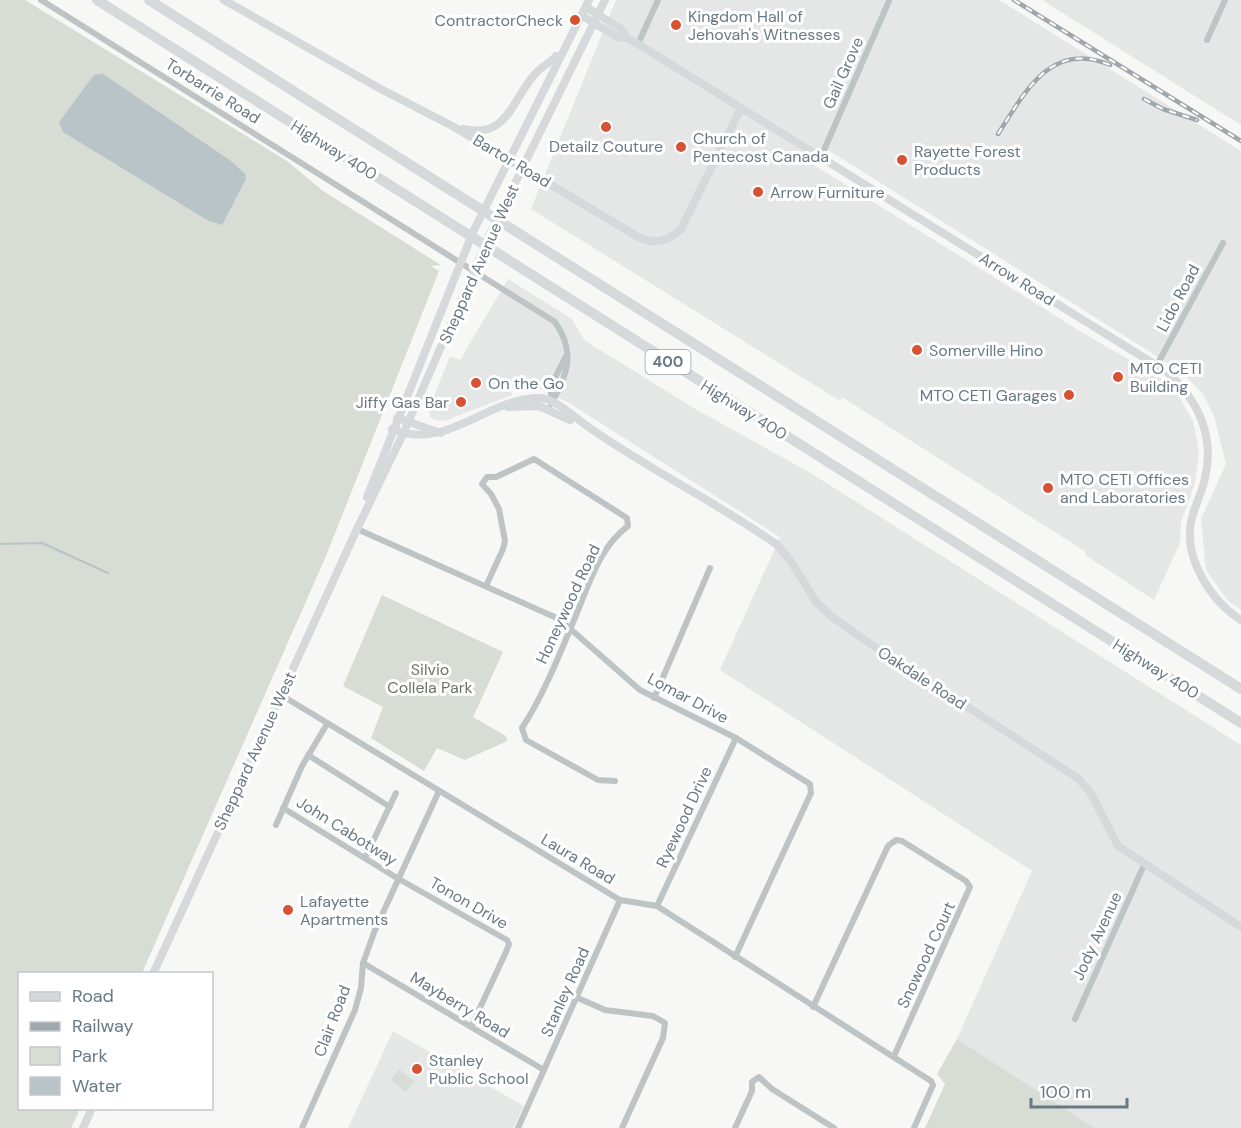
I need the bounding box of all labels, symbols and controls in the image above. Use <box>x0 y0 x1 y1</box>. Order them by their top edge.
place label: Kingdom Hall of Jehovah's Witnesses <box>688 6 840 45</box>
place label: ContractorCheck <box>435 10 563 31</box>
marker: ContractorCheck <box>568 13 582 27</box>
marker: Kingdom Hall of Jehovah's Witnesses <box>669 18 683 32</box>
street label: Gail Grove <box>818 34 868 112</box>
street label: Torbarrie Road <box>162 53 264 129</box>
street label: Highway 400 <box>287 115 381 185</box>
marker: Detailz Couture <box>599 120 613 134</box>
place label: Church of Pentecost Canada <box>693 128 829 167</box>
street label: Bartor Road <box>469 130 555 192</box>
place label: Detailz Couture <box>549 136 663 157</box>
marker: Church of Pentecost Canada <box>674 140 688 154</box>
place label: Rayette Forest Products <box>914 141 1021 180</box>
marker: Rayette Forest Products <box>895 153 909 167</box>
street label: Sheppard Avenue West <box>434 181 524 347</box>
place label: Arrow Furniture <box>770 182 885 203</box>
marker: Arrow Furniture <box>751 185 765 199</box>
street label: Arrow Road <box>975 248 1059 310</box>
street label: Lido Road <box>1152 261 1204 335</box>
place label: Somerville Hino <box>929 340 1043 361</box>
marker: Somerville Hino <box>910 343 924 357</box>
road number: 400 <box>646 350 690 374</box>
place label: MTO CETI Building <box>1130 358 1202 397</box>
marker: MTO CETI Building <box>1111 370 1125 384</box>
place label: On the Go <box>488 373 564 394</box>
street label: Highway 400 <box>697 375 791 445</box>
marker: On the Go <box>469 376 483 390</box>
place label: MTO CETI Garages <box>920 385 1057 406</box>
marker: MTO CETI Garages <box>1062 388 1076 402</box>
place label: Jiffy Gas Bar <box>356 392 449 413</box>
marker: Jiffy Gas Bar <box>454 395 468 409</box>
place label: MTO CETI Offices and Laboratories <box>1060 469 1189 508</box>
marker: MTO CETI Offices and Laboratories <box>1041 481 1055 495</box>
street label: Honeywood Road <box>531 541 605 667</box>
street label: Highway 400 <box>1109 634 1203 704</box>
street label: Oakdale Road <box>874 642 970 714</box>
park label: Silvio Collela Park <box>387 659 473 698</box>
street label: Sheppard Avenue West <box>209 668 301 834</box>
street label: Lomar Drive <box>644 668 732 728</box>
street label: Ryewood Drive <box>651 763 717 871</box>
street label: John Cabotway <box>293 792 401 870</box>
street label: Laura Road <box>537 829 619 889</box>
street label: Tonon Drive <box>426 872 512 934</box>
street label: Jody Avenue <box>1067 888 1127 984</box>
place label: Lafayette Apartments <box>300 891 388 930</box>
street label: Snowood Court <box>892 898 960 1012</box>
marker: Lafayette Apartments <box>281 903 295 917</box>
street label: Stanley Road <box>536 944 594 1040</box>
street label: Mayberry Road <box>407 967 513 1043</box>
legend <box>18 972 213 1110</box>
street label: Clair Road <box>309 982 355 1060</box>
text: Road <box>72 984 114 1008</box>
text: Railway <box>72 1014 134 1038</box>
text: Park <box>72 1044 108 1068</box>
place label: Stanley Public School <box>429 1050 528 1089</box>
marker: Stanley Public School <box>410 1062 424 1076</box>
scale bar <box>1031 1071 1127 1109</box>
text: Water <box>72 1074 122 1098</box>
text: 100 m <box>1040 1080 1091 1104</box>

